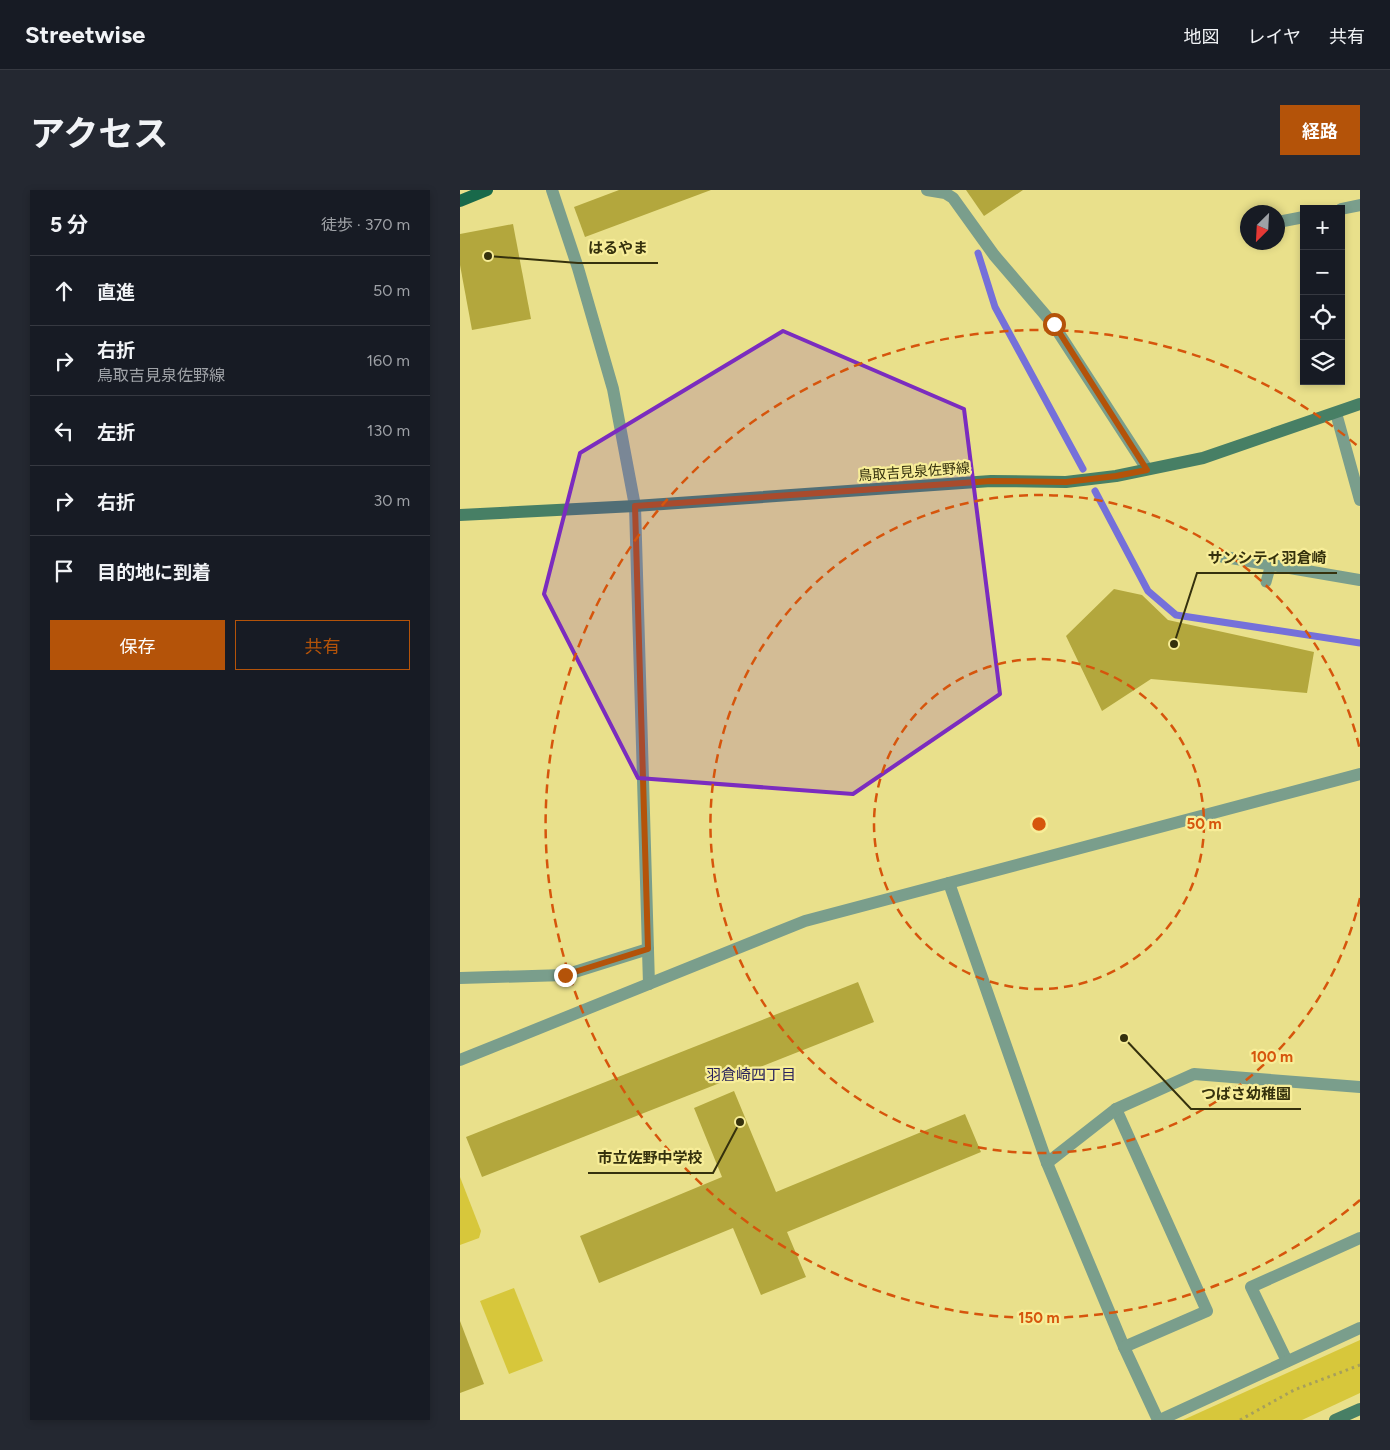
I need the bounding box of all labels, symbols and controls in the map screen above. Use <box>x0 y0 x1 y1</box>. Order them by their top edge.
text: Streetwise <box>25 20 145 49</box>
text: 地図 <box>1184 26 1220 48</box>
text: レイヤ <box>1248 26 1301 48</box>
text: 共有 <box>1329 26 1365 48</box>
button: 経路 <box>1280 105 1360 155</box>
text: アクセス <box>30 113 168 155</box>
north arrow <box>1240 205 1285 250</box>
map controls <box>1300 205 1345 385</box>
button: + <box>1300 205 1345 250</box>
text: 5 分 <box>50 212 88 237</box>
text: 徒歩 · 370 m <box>321 215 410 234</box>
callout: はるやま <box>578 233 658 263</box>
text: はるやま <box>588 239 648 257</box>
button: − <box>1300 250 1345 295</box>
icon: ahead <box>50 277 78 305</box>
text: 直進 <box>97 281 135 304</box>
text: 50 m <box>373 281 410 300</box>
button: locate <box>1300 295 1345 340</box>
route start <box>1043 313 1066 336</box>
text: 右折 <box>97 339 135 362</box>
button: layers <box>1300 340 1345 385</box>
icon: right <box>50 347 78 375</box>
text: 160 m <box>367 351 410 370</box>
text: 鳥取吉見泉佐野線 <box>97 366 225 385</box>
icon: left <box>50 417 78 445</box>
text: 左折 <box>97 421 135 444</box>
text: 130 m <box>367 421 410 440</box>
street label: 鳥取吉見泉佐野線 <box>858 460 970 484</box>
icon: right <box>50 487 78 515</box>
text: 右折 <box>97 491 135 514</box>
text: 30 m <box>373 491 410 510</box>
callout: サンシティ羽倉崎 <box>1197 543 1337 573</box>
text: サンシティ羽倉崎 <box>1207 549 1327 567</box>
icon: arrive <box>50 557 78 585</box>
text: 目的地に到着 <box>97 561 211 584</box>
button: 保存 <box>50 620 225 670</box>
button: 共有 <box>235 620 410 670</box>
centre of rings <box>1030 815 1048 833</box>
text: 50 m <box>1186 815 1222 833</box>
route end <box>554 964 577 987</box>
text: 100 m <box>1251 1048 1293 1066</box>
district label: 羽倉崎四丁目 <box>706 1066 796 1084</box>
callout: つばさ幼稚園 <box>1191 1079 1301 1109</box>
text: つばさ幼稚園 <box>1201 1085 1291 1103</box>
callout: 市立佐野中学校 <box>588 1143 713 1173</box>
text: 市立佐野中学校 <box>597 1149 703 1167</box>
text: 150 m <box>1018 1309 1060 1327</box>

